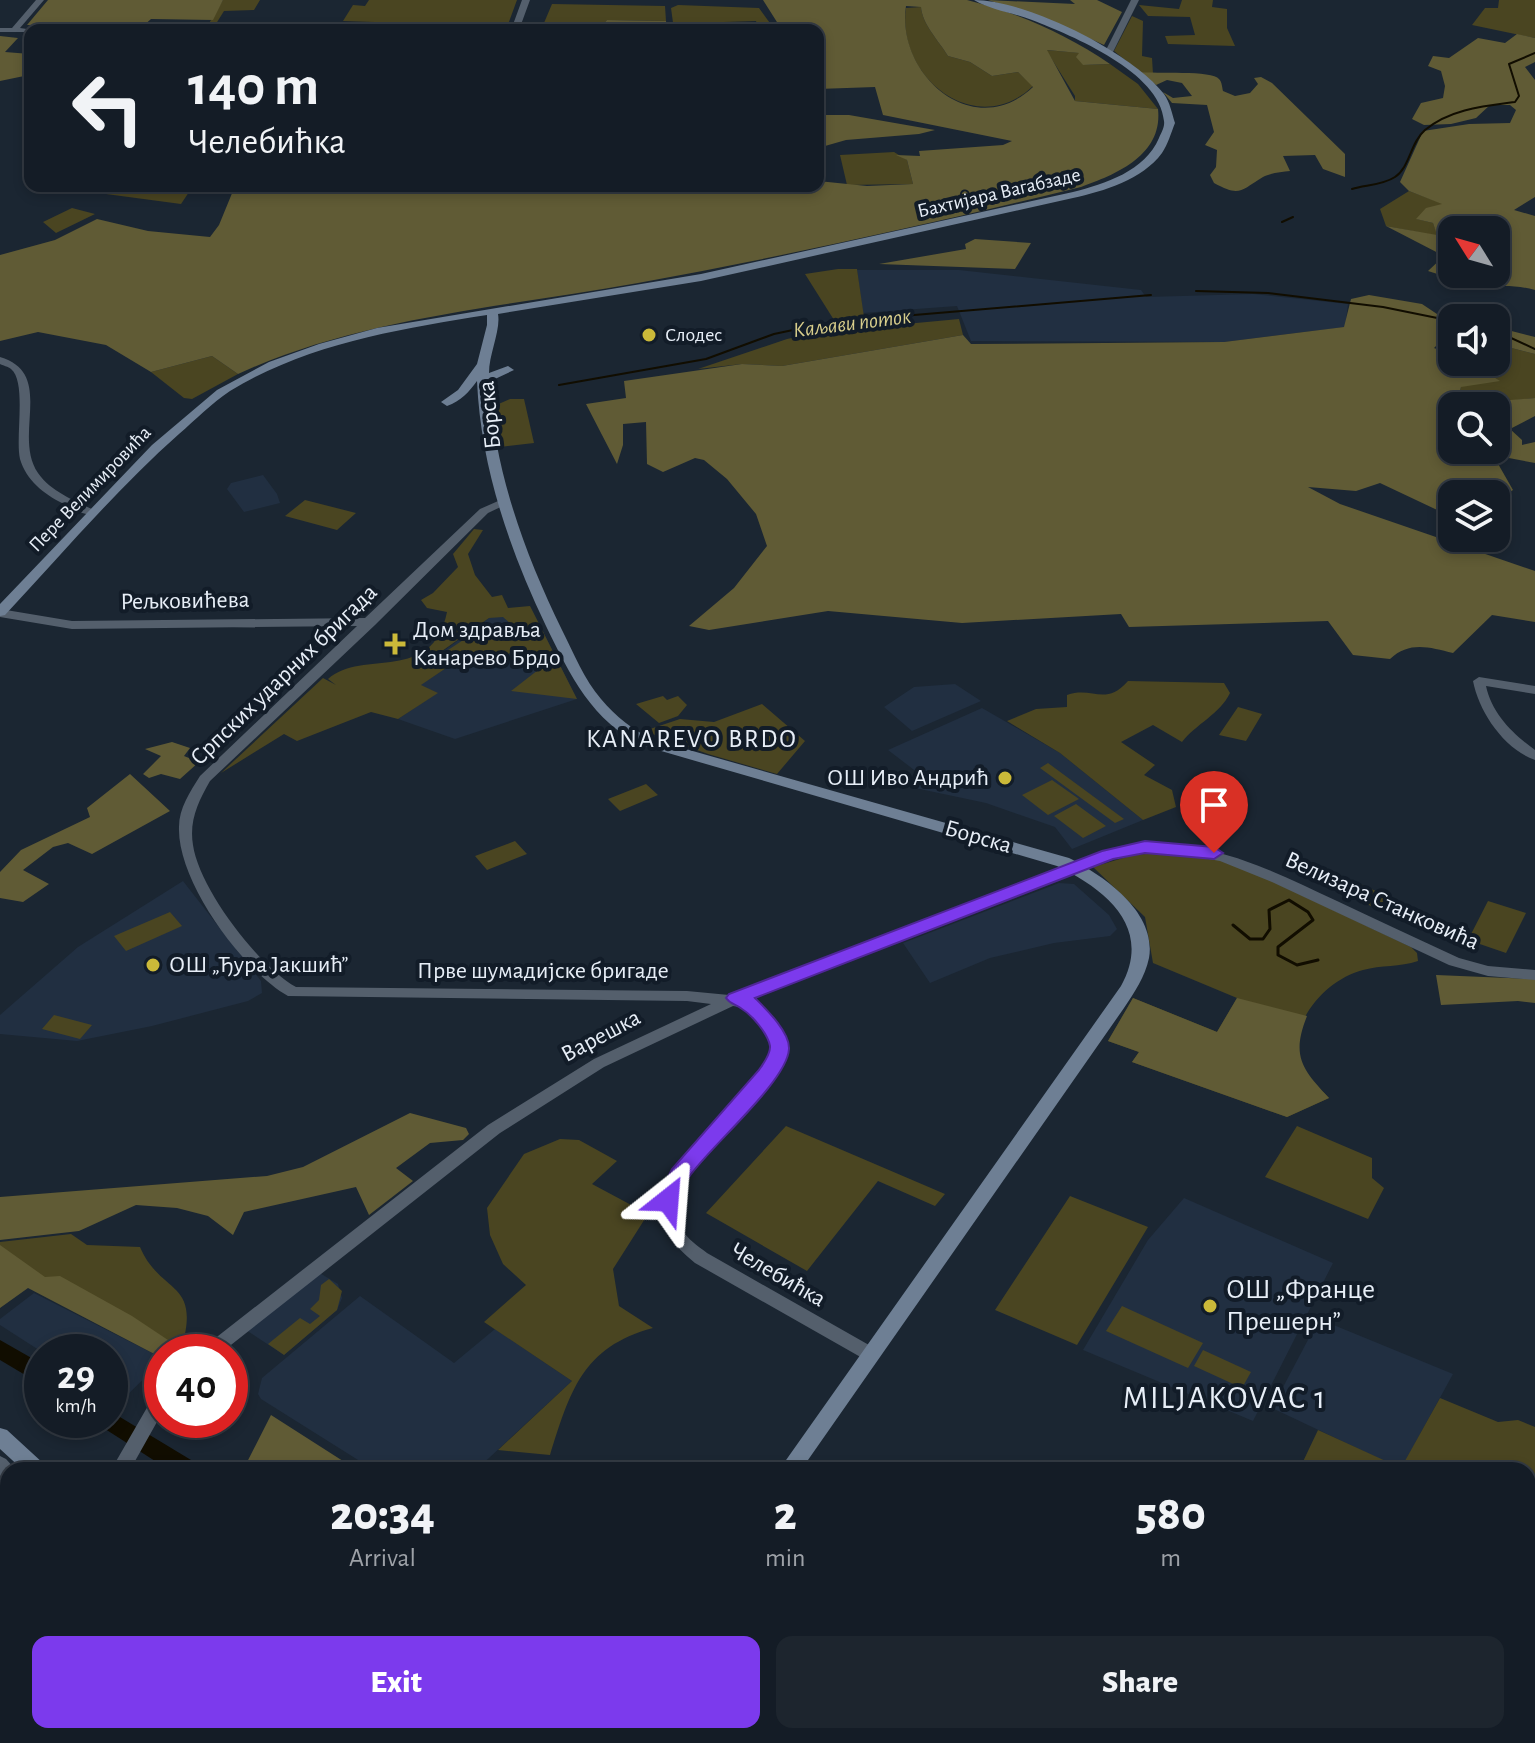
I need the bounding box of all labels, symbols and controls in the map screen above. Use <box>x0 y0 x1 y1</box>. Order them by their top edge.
icon: left <box>56 56 160 160</box>
text: 140 m <box>188 59 319 115</box>
text: Челебићка <box>188 124 346 160</box>
street label: Бахтијара Вагабзаде <box>915 164 1083 222</box>
north arrow <box>1438 216 1510 288</box>
map controls <box>1438 216 1510 552</box>
button: sound <box>1438 304 1510 376</box>
water label: Каљави поток <box>792 305 913 341</box>
place label: Слодес <box>665 325 722 345</box>
marker: Слодес <box>640 326 658 344</box>
street label: Борска <box>474 380 506 450</box>
button: search <box>1438 392 1510 464</box>
street label: Пере Велимировића <box>25 422 155 556</box>
button: layers <box>1438 480 1510 552</box>
street label: Српских ударних бригада <box>186 580 382 770</box>
street label: Рељковићева <box>120 588 250 614</box>
place label: Дом здравља Канарево Брдо <box>413 618 561 670</box>
marker: Дом здравља Канарево Брдо <box>384 633 406 655</box>
district label: KANAREVO BRDO <box>586 726 798 752</box>
place label: ОШ Иво Андрић <box>827 766 989 790</box>
marker: ОШ Иво Андрић <box>996 769 1014 787</box>
pin <box>1180 771 1248 853</box>
icon: arrive <box>1192 783 1236 827</box>
street label: Борска <box>942 816 1014 858</box>
street label: Велизара Станковића <box>1281 847 1483 955</box>
place label: ОШ „Ђура Јакшић” <box>169 953 348 977</box>
marker: ОШ „Ђура Јакшић” <box>144 956 162 974</box>
street label: Прве шумадијске бригаде <box>417 959 669 983</box>
street label: Варешка <box>557 1005 645 1067</box>
position arrow <box>626 1158 710 1242</box>
street label: Челебићка <box>726 1238 830 1312</box>
place label: ОШ „Франце Прешерн” <box>1226 1276 1375 1336</box>
marker: ОШ „Франце Прешерн” <box>1201 1297 1219 1315</box>
speed limit sign: 40 <box>144 1334 248 1438</box>
text: 29 <box>57 1356 95 1396</box>
district label: MILJAKOVAC 1 <box>1123 1382 1327 1414</box>
text: km/h <box>55 1396 97 1416</box>
text: 20:34 <box>330 1491 435 1539</box>
text: 2 <box>774 1491 797 1539</box>
text: 580 <box>1136 1491 1206 1539</box>
text: Arrival <box>349 1545 416 1571</box>
text: min <box>765 1545 806 1571</box>
text: m <box>1160 1545 1181 1571</box>
button: Exit <box>32 1636 760 1728</box>
button: Share <box>776 1636 1504 1728</box>

